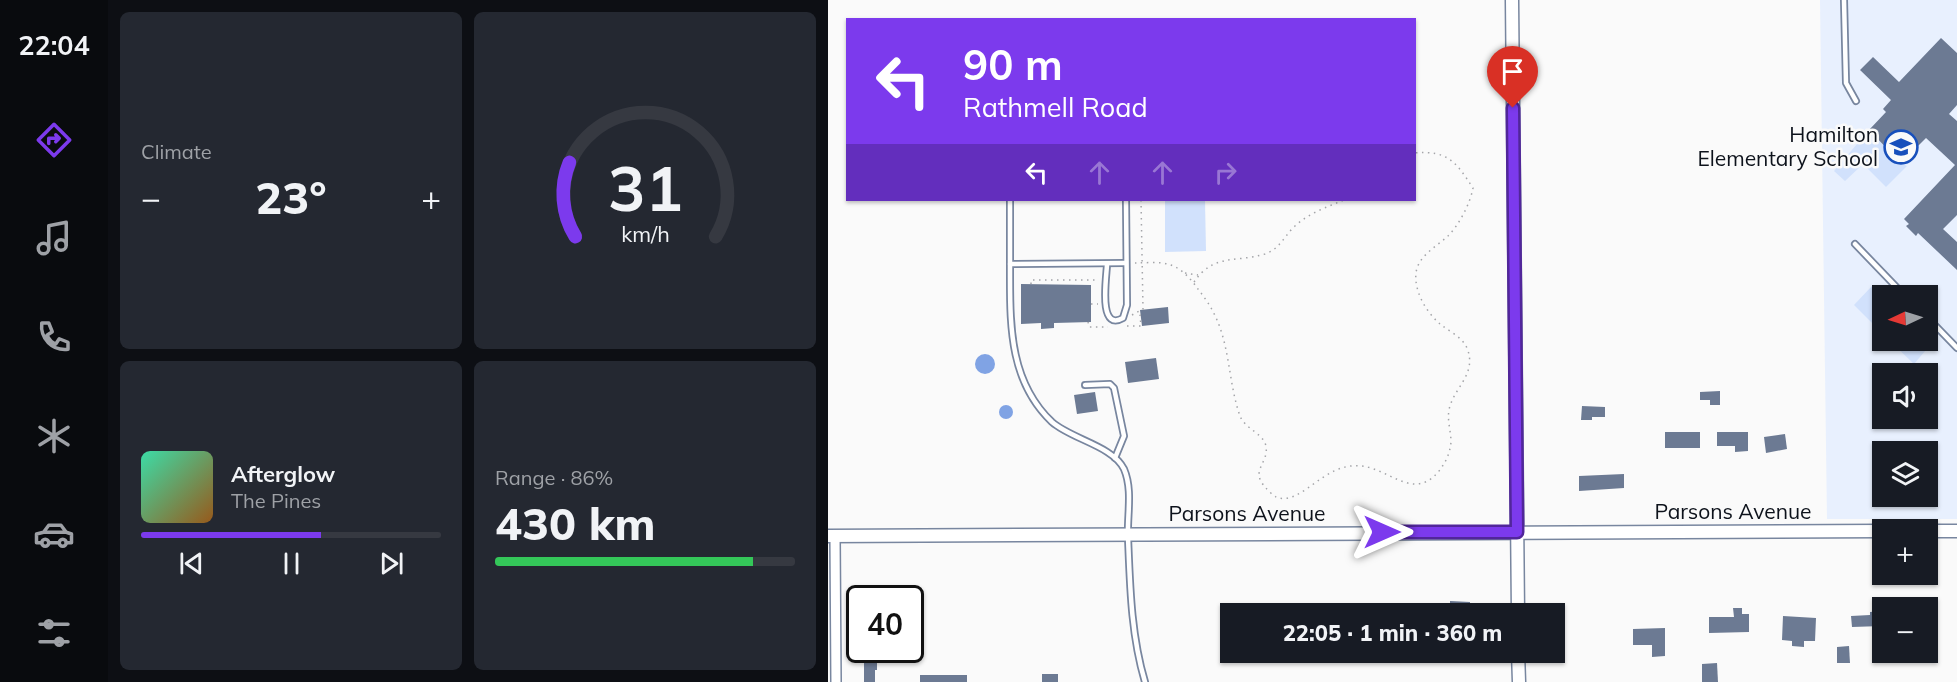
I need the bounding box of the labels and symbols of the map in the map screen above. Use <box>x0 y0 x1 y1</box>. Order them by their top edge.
pin <box>1487 46 1538 108</box>
place label: Hamilton Elementary School <box>1697 121 1878 171</box>
school or university icon: Hamilton Elementary School <box>1883 129 1919 165</box>
north arrow <box>1872 285 1938 351</box>
street label: Parsons Avenue <box>1654 498 1812 524</box>
street label: Parsons Avenue <box>1168 500 1326 526</box>
position arrow <box>1350 500 1414 564</box>
speed limit sign: 40 <box>846 585 924 663</box>

